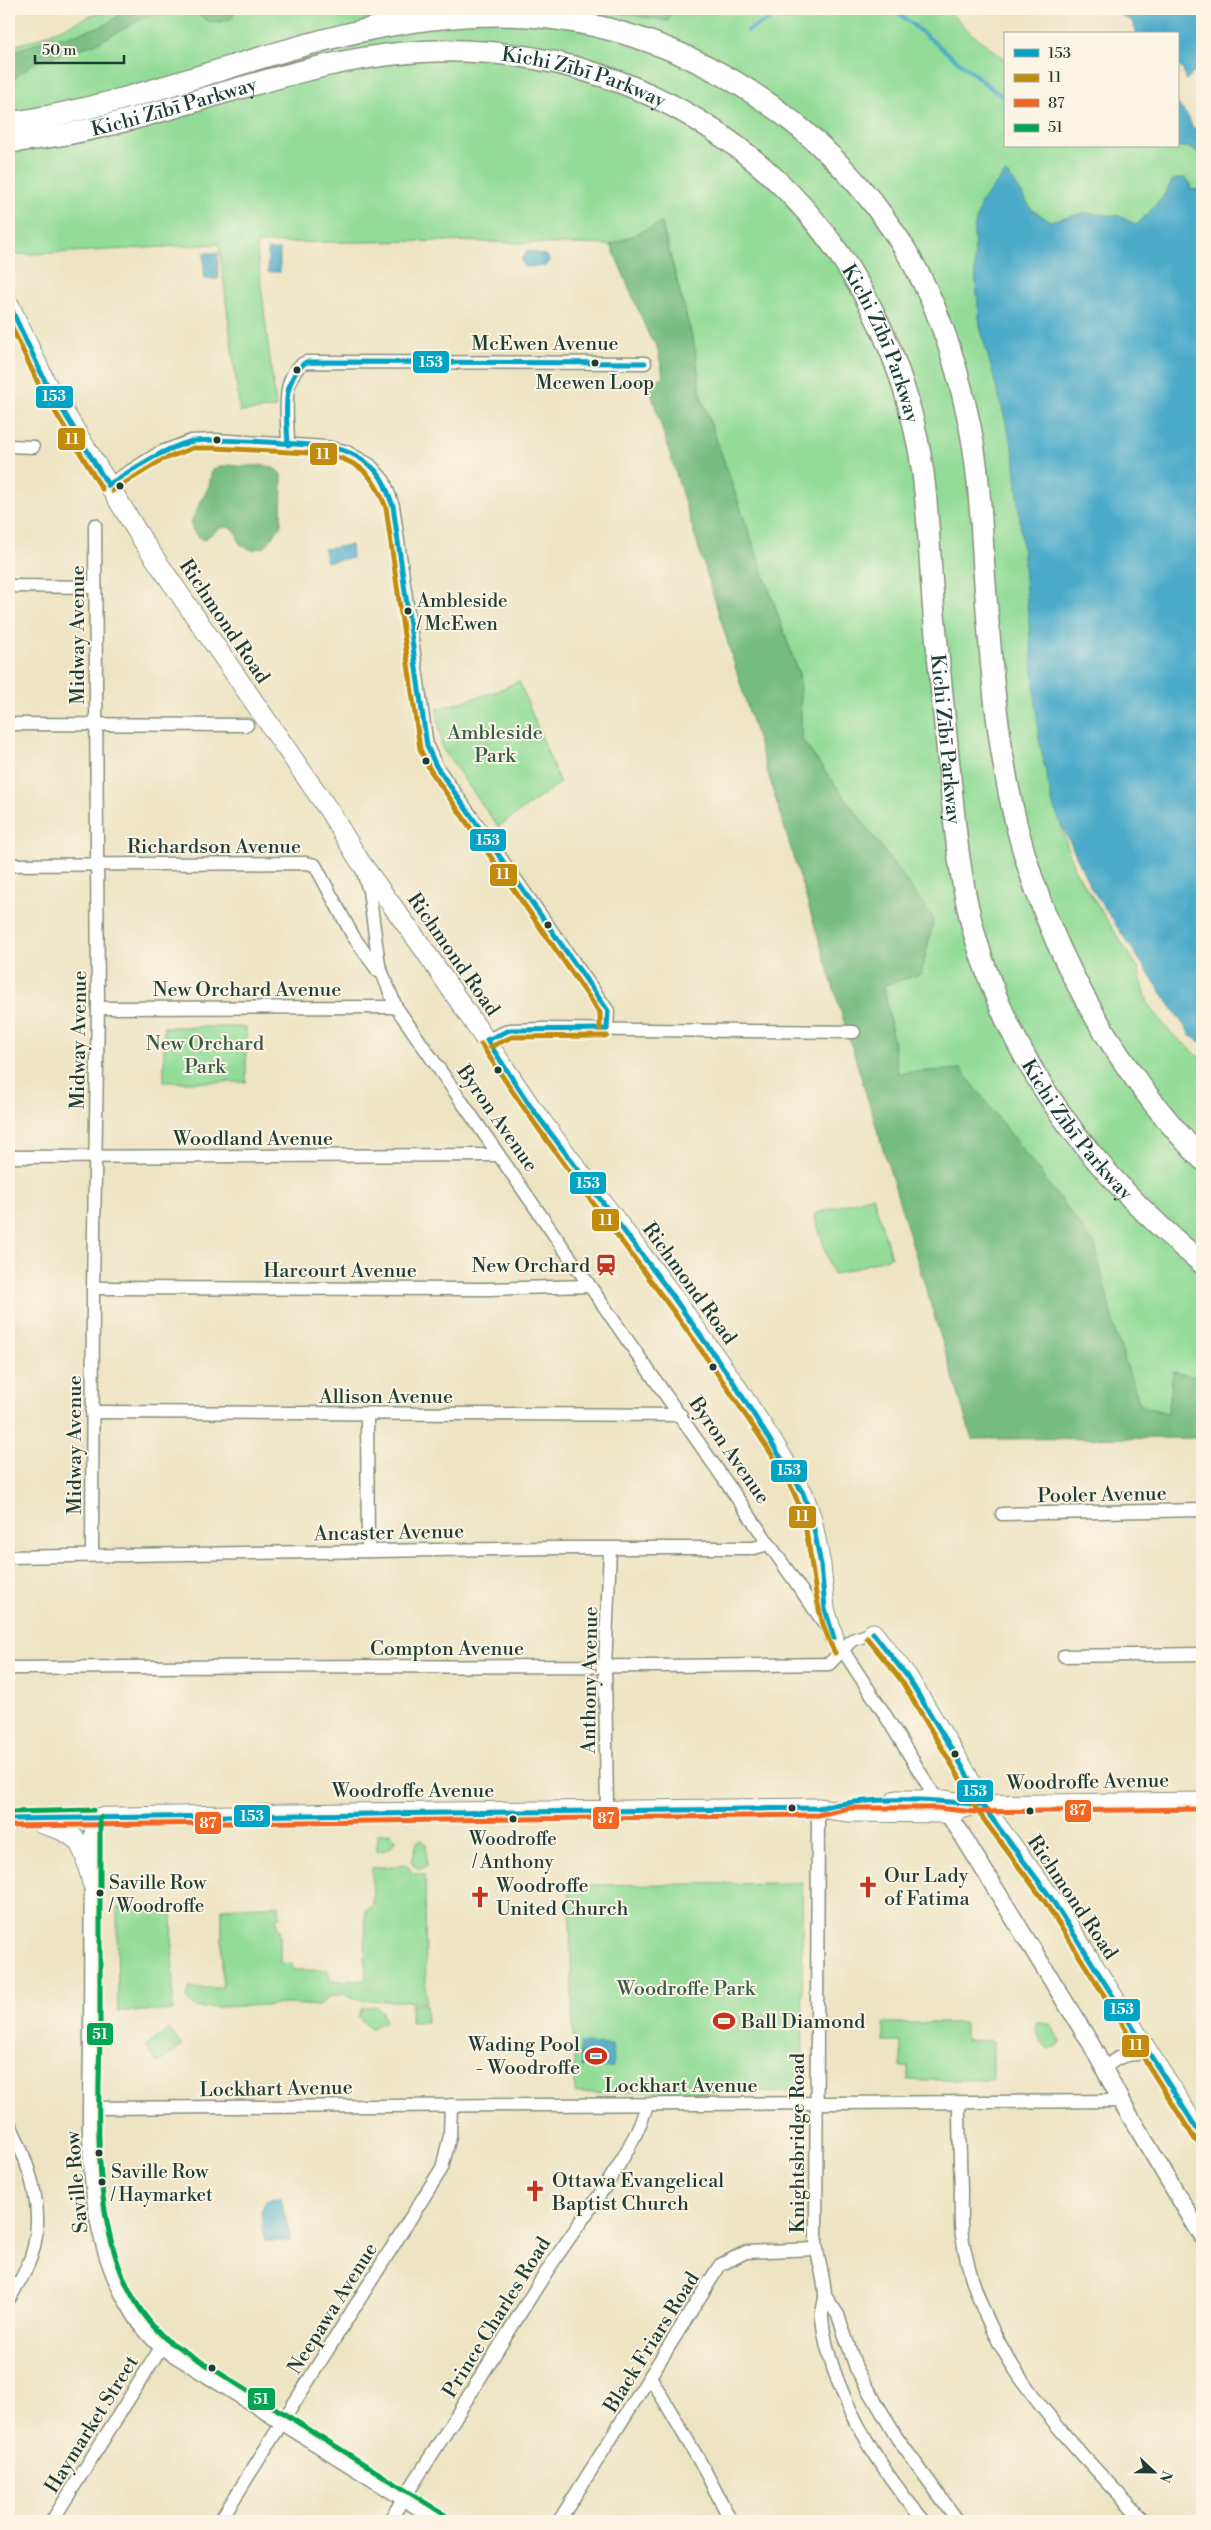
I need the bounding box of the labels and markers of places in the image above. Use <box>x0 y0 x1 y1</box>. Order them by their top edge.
marker: Mcewen Loop <box>590 358 600 368</box>
unlabelled marker <box>292 365 302 375</box>
place label: Mcewen Loop <box>536 371 654 395</box>
unlabelled marker <box>212 435 222 445</box>
unlabelled marker <box>115 481 125 491</box>
place label: Ambleside / McEwen <box>416 589 508 636</box>
marker: Ambleside / McEwen <box>403 606 413 616</box>
unlabelled marker <box>421 756 431 766</box>
unlabelled marker <box>543 920 553 930</box>
unlabelled marker <box>493 1065 503 1075</box>
station icon: New Orchard <box>593 1252 619 1278</box>
place label: New Orchard <box>472 1254 591 1279</box>
unlabelled marker <box>708 1362 718 1372</box>
unlabelled marker <box>950 1749 960 1759</box>
unlabelled marker <box>787 1803 797 1813</box>
unlabelled marker <box>1025 1806 1035 1816</box>
marker: Woodroffe / Anthony <box>508 1814 518 1824</box>
place label: Woodroffe / Anthony <box>468 1827 557 1874</box>
place label: Our Lady of Fatima <box>884 1864 970 1912</box>
place label: Saville Row / Woodroffe <box>108 1871 207 1918</box>
place label: Woodroffe United Church <box>495 1874 628 1922</box>
church icon: Our Lady of Fatima <box>855 1874 881 1900</box>
church icon: Woodroffe United Church <box>467 1884 493 1910</box>
marker: Saville Row / Woodroffe <box>95 1888 105 1898</box>
sports icon: Ball Diamond <box>711 2008 737 2034</box>
place label: Ball Diamond <box>740 2010 866 2035</box>
place label: Wading Pool - Woodroffe <box>467 2033 580 2081</box>
sports icon: Wading Pool - Woodroffe <box>583 2043 609 2069</box>
unlabelled marker <box>94 2148 104 2158</box>
place label: Saville Row / Haymarket <box>110 2160 213 2207</box>
place label: Ottawa Evangelical Baptist Church <box>551 2169 724 2217</box>
marker: Saville Row / Haymarket <box>97 2177 107 2187</box>
church icon: Ottawa Evangelical Baptist Church <box>522 2178 548 2204</box>
unlabelled marker <box>207 2363 217 2373</box>

